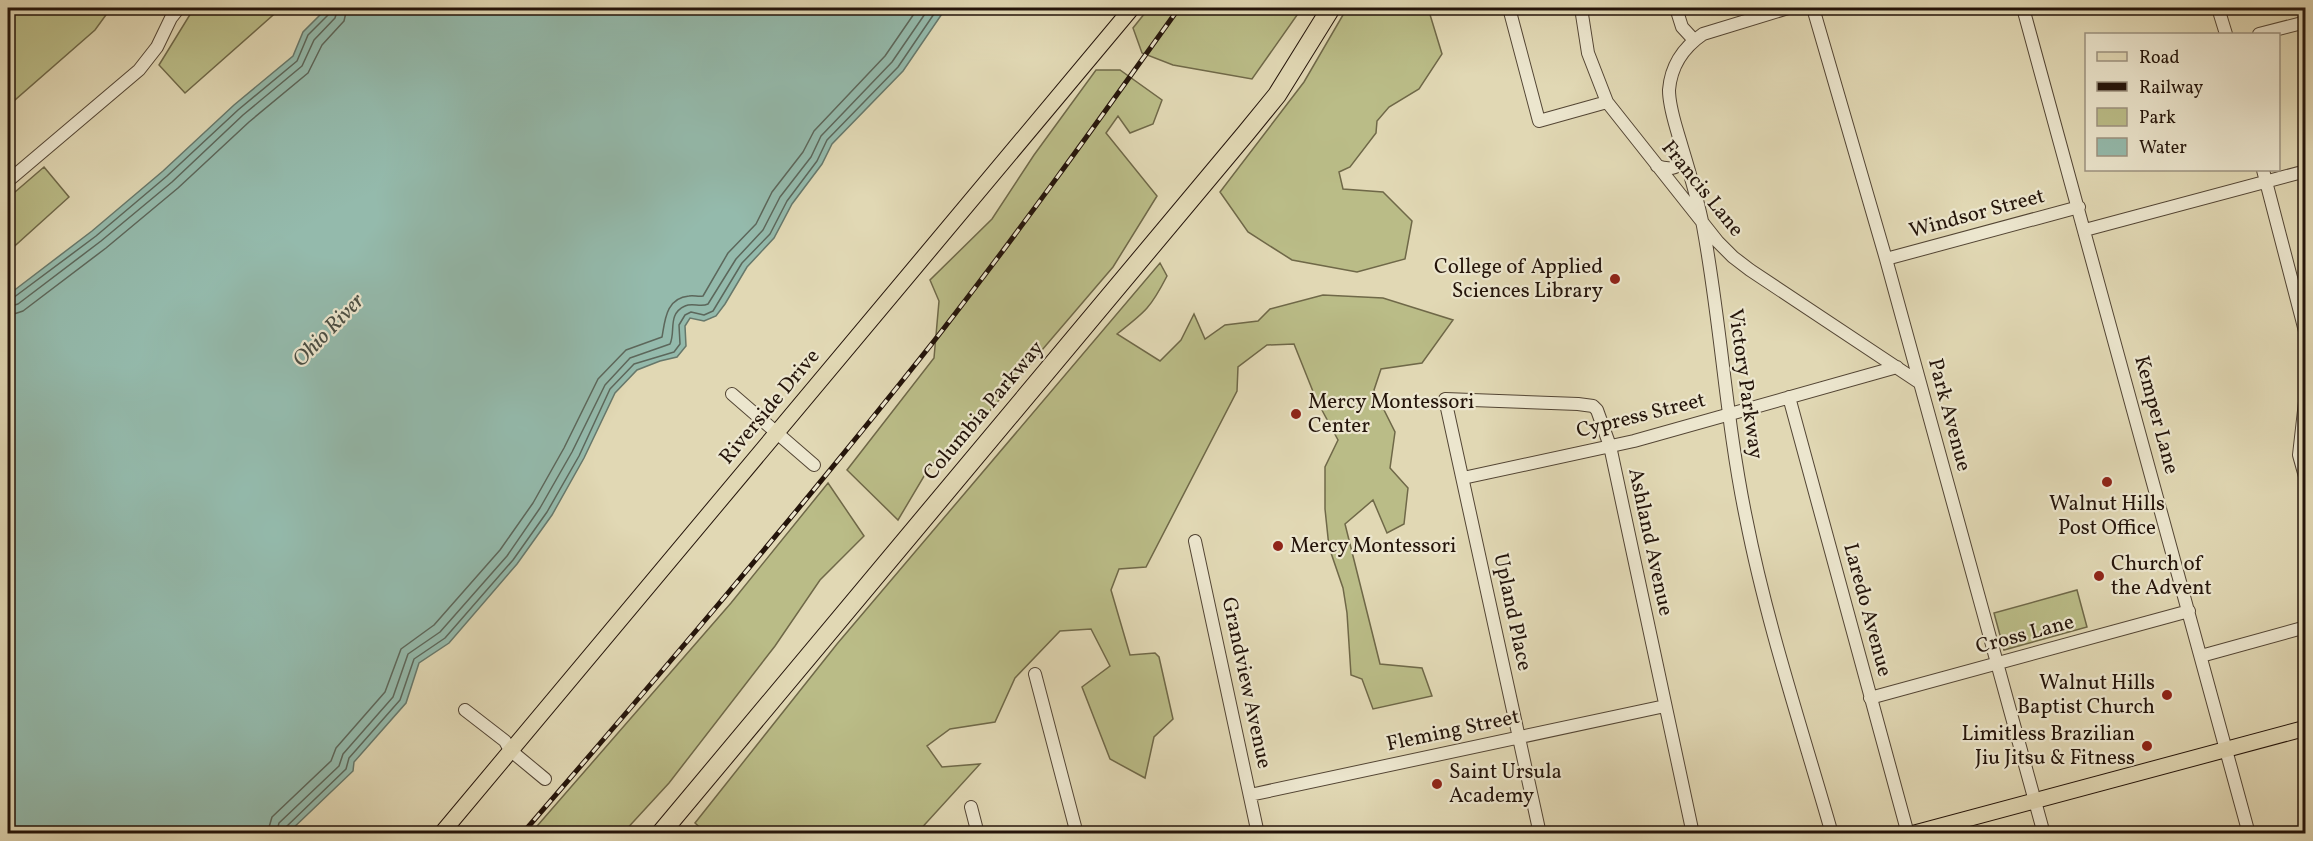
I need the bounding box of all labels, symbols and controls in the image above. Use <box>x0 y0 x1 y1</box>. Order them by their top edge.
legend <box>2085 33 2280 171</box>
text: Road <box>2139 46 2180 71</box>
text: Railway <box>2139 76 2203 101</box>
text: Park <box>2139 106 2176 131</box>
street label: Francis Lane <box>1654 135 1750 243</box>
text: Water <box>2139 136 2187 161</box>
street label: Windsor Street <box>1906 182 2048 246</box>
place label: College of Applied Sciences Library <box>1434 253 1604 306</box>
marker: College of Applied Sciences Library <box>1608 272 1622 286</box>
water label: Ohio River <box>286 287 373 375</box>
street label: Victory Parkway <box>1720 307 1770 462</box>
street label: Columbia Parkway <box>917 334 1052 487</box>
street label: Riverside Drive <box>713 343 827 471</box>
street label: Kemper Lane <box>2126 352 2186 478</box>
street label: Park Avenue <box>1920 355 1978 475</box>
street label: Cypress Street <box>1573 386 1709 446</box>
place label: Mercy Montessori Center <box>1308 388 1474 441</box>
marker: Mercy Montessori Center <box>1289 407 1303 421</box>
street label: Ashland Avenue <box>1620 465 1680 619</box>
marker: Walnut Hills Post Office <box>2100 475 2114 489</box>
place label: Walnut Hills Post Office <box>2049 490 2165 543</box>
place label: Mercy Montessori <box>1290 532 1456 561</box>
marker: Mercy Montessori <box>1271 539 1285 553</box>
street label: Laredo Avenue <box>1835 540 1899 680</box>
street label: Upland Place <box>1485 550 1539 674</box>
place label: Church of the Advent <box>2111 550 2212 603</box>
marker: Church of the Advent <box>2092 569 2106 583</box>
street label: Grandview Avenue <box>1214 595 1278 771</box>
street label: Cross Lane <box>1973 608 2077 662</box>
place label: Walnut Hills Baptist Church <box>2017 669 2155 722</box>
marker: Walnut Hills Baptist Church <box>2160 688 2174 702</box>
street label: Fleming Street <box>1384 703 1522 759</box>
place label: Limitless Brazilian Jiu Jitsu & Fitness <box>1961 720 2135 773</box>
marker: Limitless Brazilian Jiu Jitsu & Fitness <box>2140 739 2154 753</box>
place label: Saint Ursula Academy <box>1449 758 1562 811</box>
marker: Saint Ursula Academy <box>1430 777 1444 791</box>

